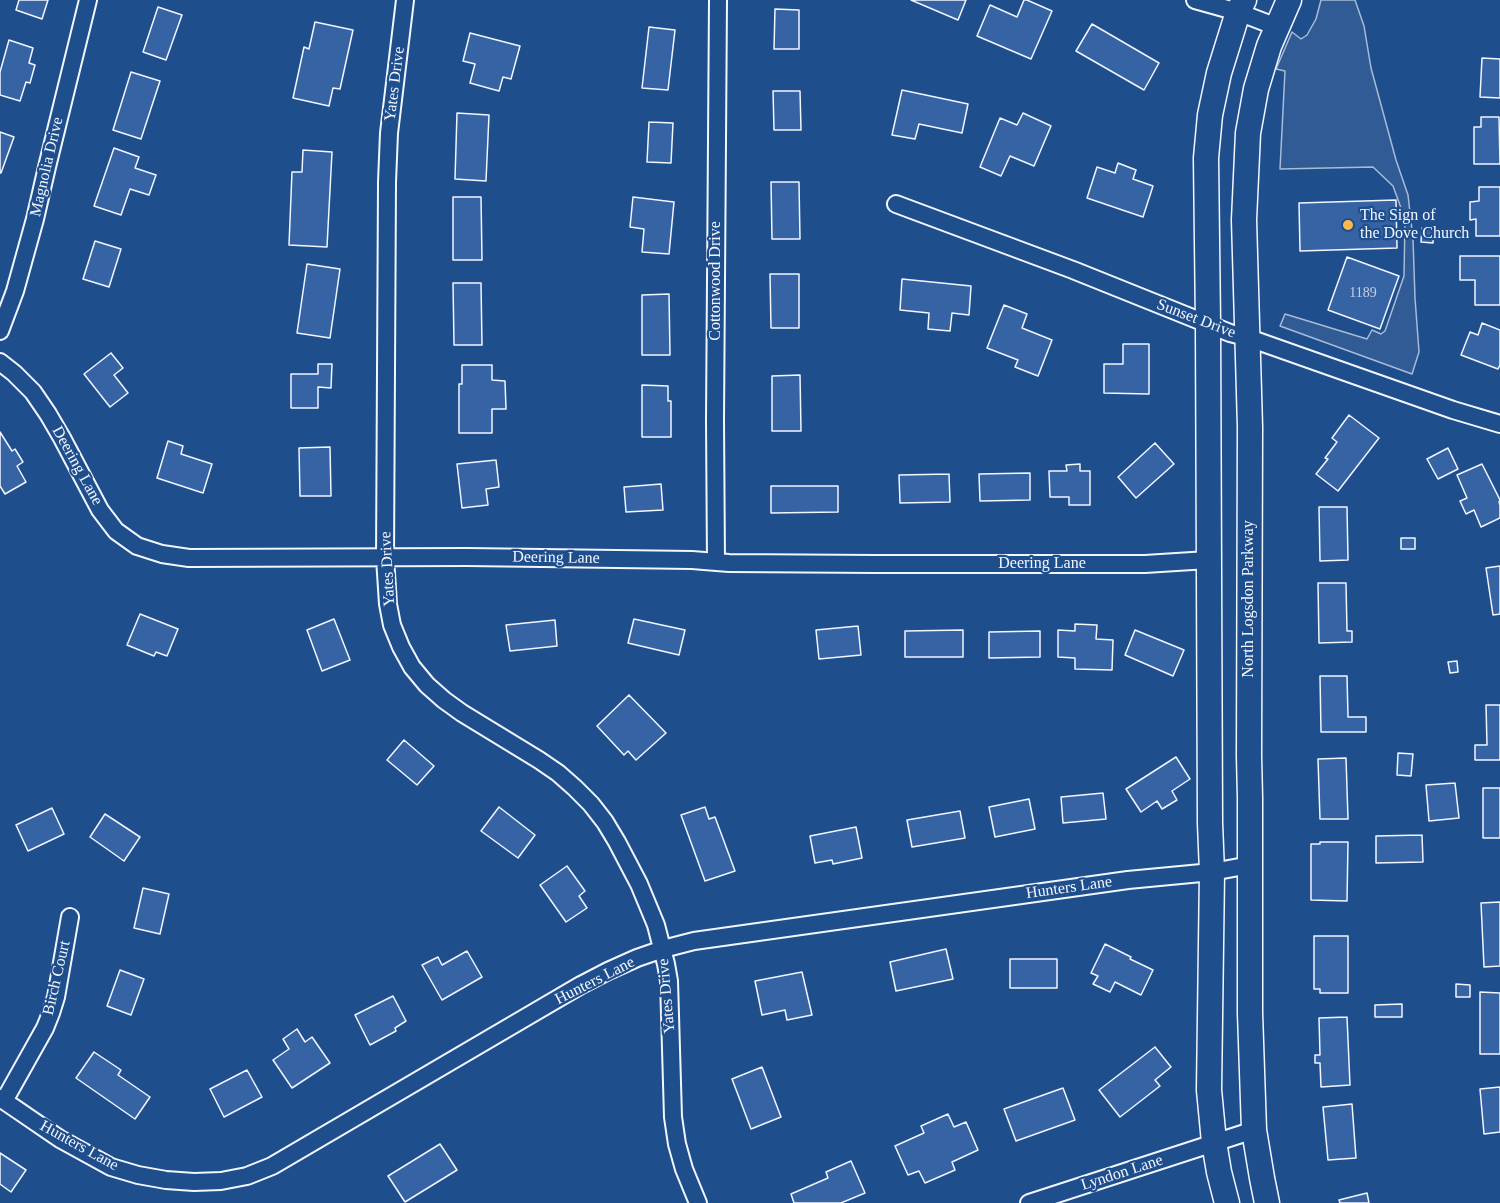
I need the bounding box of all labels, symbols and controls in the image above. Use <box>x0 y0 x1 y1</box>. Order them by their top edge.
street label: Yates Drive <box>381 45 409 123</box>
street label: Magnolia Drive <box>26 115 68 219</box>
place label: The Sign of the Dove Church <box>1360 206 1469 244</box>
marker: The Sign of the Dove Church <box>1341 218 1355 232</box>
street label: Cottonwood Drive <box>706 221 726 341</box>
house number: 1189 <box>1349 285 1377 301</box>
street label: Sunset Drive <box>1154 295 1238 343</box>
street label: Deering Lane <box>47 423 107 509</box>
street label: North Logsdon Parkway <box>1239 520 1259 678</box>
street label: Yates Drive <box>376 531 400 607</box>
street label: Deering Lane <box>512 548 600 568</box>
street label: Deering Lane <box>998 554 1086 574</box>
street label: Hunters Lane <box>1025 872 1113 904</box>
street label: Birch Court <box>39 939 75 1017</box>
street label: Hunters Lane <box>552 953 638 1009</box>
street label: Yates Drive <box>654 958 680 1034</box>
street label: Hunters Lane <box>36 1117 122 1175</box>
street label: Lyndon Lane <box>1079 1151 1165 1195</box>

